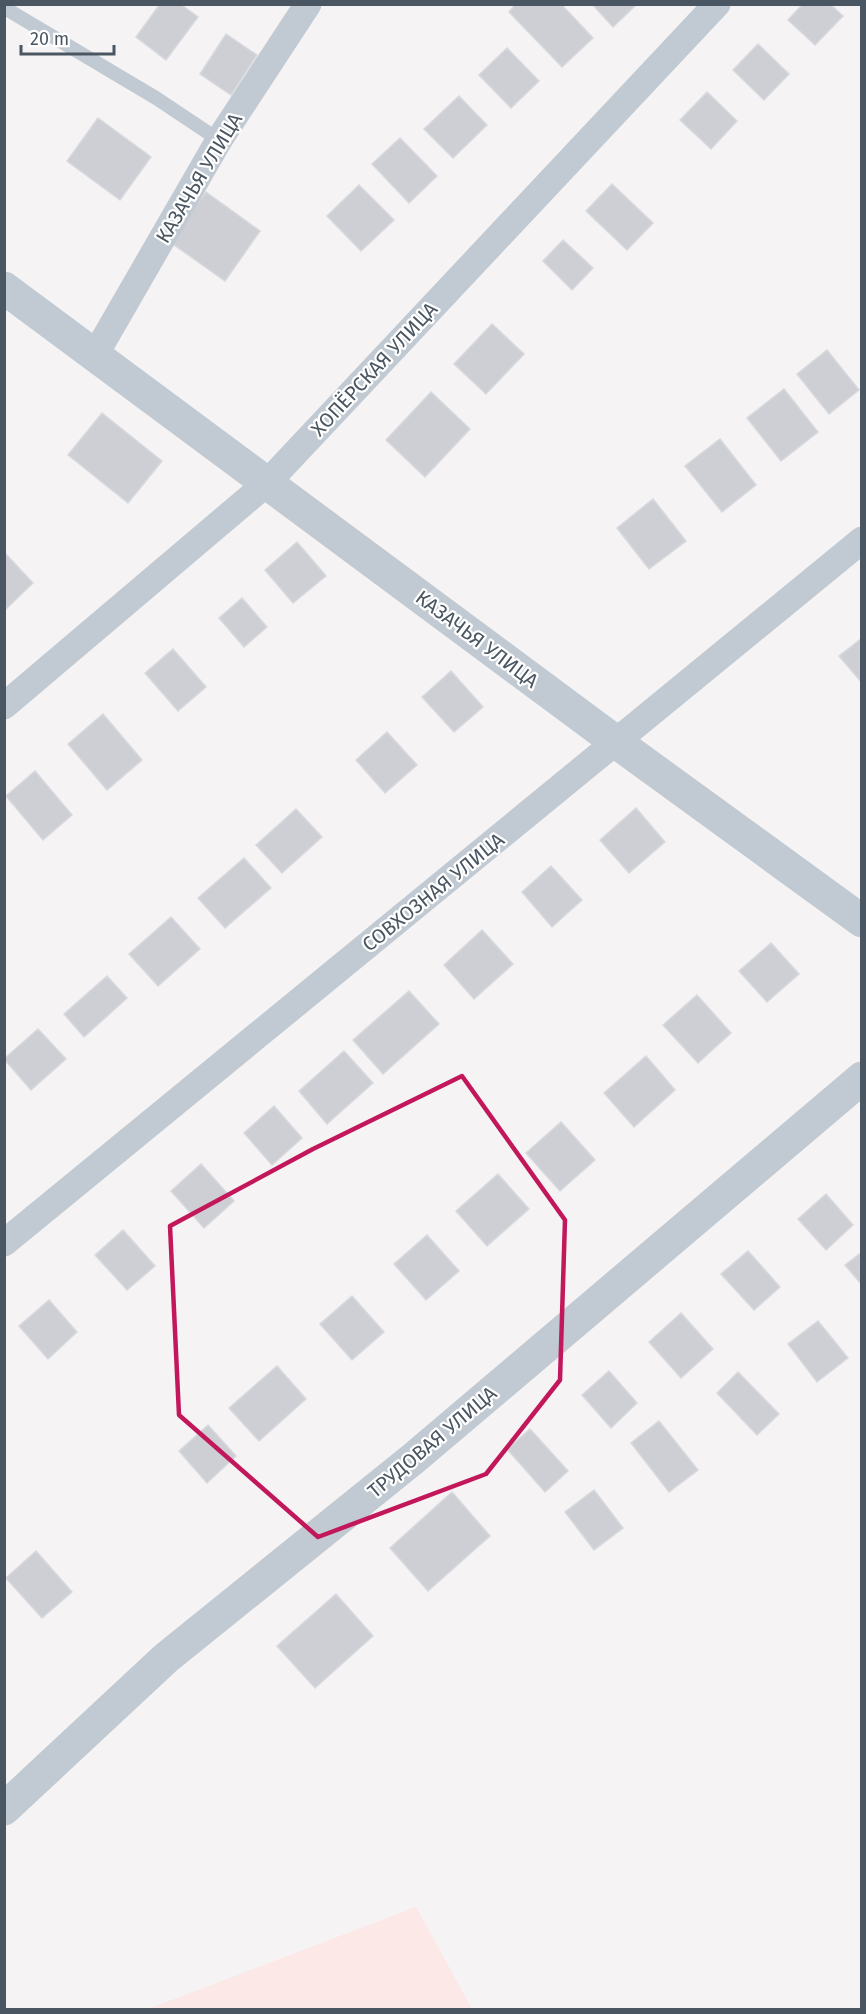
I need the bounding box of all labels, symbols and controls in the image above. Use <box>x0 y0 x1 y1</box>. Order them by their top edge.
scale bar <box>21 18 114 56</box>
text: 20 m <box>30 28 69 50</box>
street label: КАЗАЧЬЯ УЛИЦА <box>151 108 248 247</box>
street label: ХОПЁРСКАЯ УЛИЦА <box>306 297 442 441</box>
street label: КАЗАЧЬЯ УЛИЦА <box>411 585 544 693</box>
street label: СОВХОЗНАЯ УЛИЦА <box>357 827 509 957</box>
street label: ТРУДОВАЯ УЛИЦА <box>363 1381 502 1503</box>

